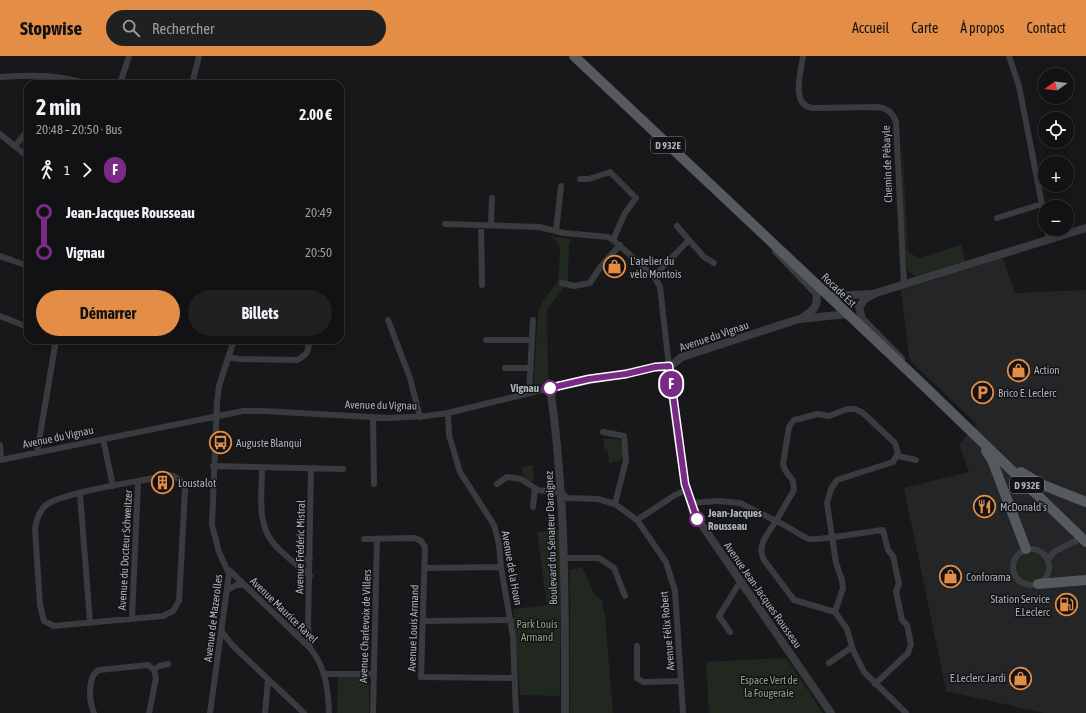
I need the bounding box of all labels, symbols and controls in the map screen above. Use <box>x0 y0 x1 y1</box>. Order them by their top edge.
search box <box>106 10 386 46</box>
text: Stopwise <box>20 17 82 39</box>
icon: search <box>120 17 142 39</box>
text: Rechercher <box>152 20 214 37</box>
text: Accueil <box>852 20 889 36</box>
text: Carte <box>911 20 938 36</box>
text: À propos <box>960 20 1005 36</box>
text: Contact <box>1027 20 1066 36</box>
north arrow <box>1038 68 1074 104</box>
map controls <box>1038 68 1074 236</box>
text: 2 min <box>36 94 81 120</box>
text: 2.00 € <box>299 106 332 123</box>
button: locate <box>1038 112 1074 148</box>
text: 20:48 – 20:50 · Bus <box>36 122 122 137</box>
street label: Chemin de Pébayle <box>880 125 894 203</box>
road number: D 932E <box>651 137 685 153</box>
button: + <box>1038 156 1074 192</box>
icon: walk <box>36 159 58 181</box>
icon: forward <box>76 159 98 181</box>
text: F <box>112 162 118 178</box>
text: 1 <box>64 163 70 178</box>
button: − <box>1038 200 1074 236</box>
text: Jean-Jacques Rousseau <box>66 204 195 221</box>
text: 20:49 <box>305 205 332 220</box>
text: Vignau <box>66 244 105 261</box>
text: 20:50 <box>305 245 332 260</box>
shop icon: L'atelier du vélo Montois <box>602 254 628 280</box>
place label: L'atelier du vélo Montois <box>630 255 682 280</box>
street label: Rocade Est <box>819 271 859 309</box>
button: Démarrer <box>36 290 180 336</box>
button: Billets <box>188 290 332 336</box>
street label: Avenue du Vignau <box>678 319 750 353</box>
shop icon: Action <box>1005 357 1031 383</box>
place label: Action <box>1034 364 1060 376</box>
line badge: F <box>658 371 684 397</box>
text: F <box>668 376 674 392</box>
marker: Vignau <box>542 380 558 396</box>
parking icon: Brico E. Leclerc <box>970 380 996 406</box>
place label: Vignau <box>510 382 539 394</box>
place label: Brico E. Leclerc <box>998 387 1057 399</box>
street label: Avenue du Vignau <box>345 398 417 412</box>
street label: Avenue du Vignau <box>21 424 95 450</box>
bus stop icon: Auguste Blanqui <box>208 430 234 456</box>
place label: Auguste Blanqui <box>236 437 302 449</box>
building icon: Loustalot <box>149 470 175 496</box>
street label: Boulevard du Sénateur Daraignez <box>543 471 559 605</box>
place label: Loustalot <box>178 477 216 489</box>
road number: D 932E <box>1010 477 1044 493</box>
street label: Avenue du Docteur Schweitzer <box>116 489 134 611</box>
restaurant icon: McDonald's <box>971 494 997 520</box>
street label: Avenue Frédéric Mistral <box>293 500 307 594</box>
place label: McDonald's <box>1000 501 1047 513</box>
place label: Jean-Jacques Rousseau <box>707 507 762 532</box>
marker: Jean-Jacques Rousseau <box>689 511 705 527</box>
street label: Avenue de la Houn <box>500 530 524 606</box>
street label: Avenue Jean-Jacques Rousseau <box>722 540 804 650</box>
shop icon: Conforama <box>937 564 963 590</box>
street label: Avenue Charlevoix de Villers <box>357 569 373 683</box>
place label: Conforama <box>966 571 1011 583</box>
street label: Avenue de Mazerolles <box>202 573 224 662</box>
street label: Avenue Maurice Ravel <box>248 575 320 645</box>
street label: Avenue Louis Armand <box>405 584 421 672</box>
street label: Avenue Félix Robert <box>658 591 676 671</box>
fuel station icon: Station Service E.Leclerc <box>1053 592 1079 618</box>
place label: Station Service E.Leclerc <box>990 593 1051 618</box>
park label: Park Louis Armand <box>516 618 558 643</box>
shop icon: E.Leclerc Jardi <box>1008 665 1034 691</box>
place label: E.Leclerc Jardi <box>950 672 1006 684</box>
park label: Espace Vert de la Fougeraie <box>740 674 798 699</box>

